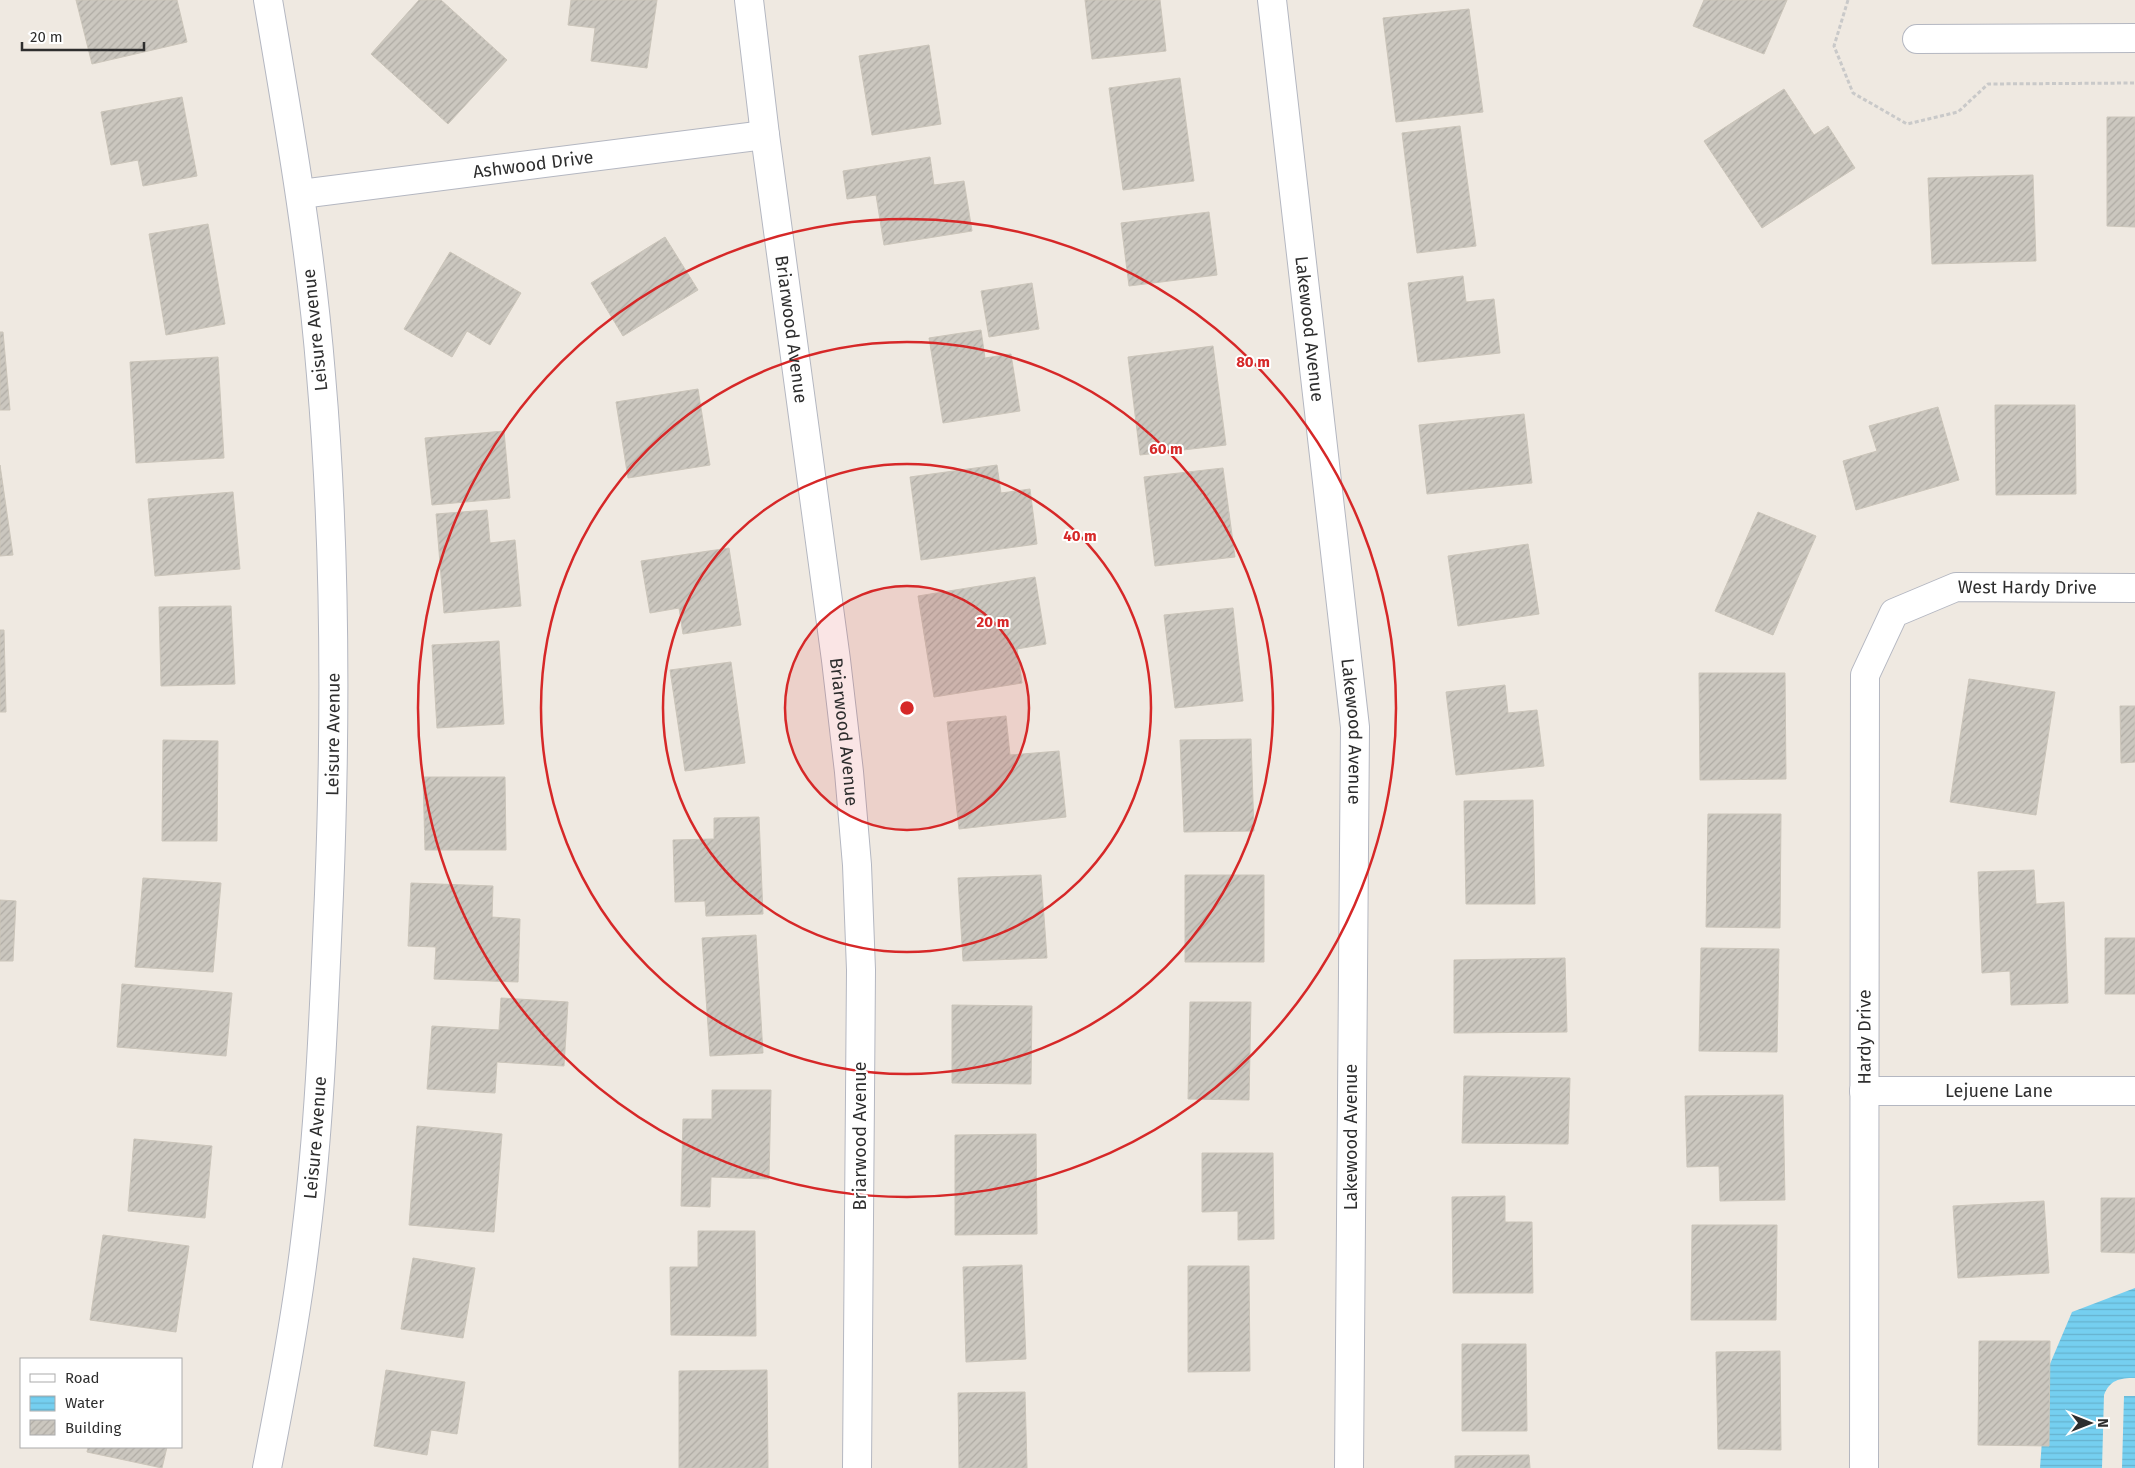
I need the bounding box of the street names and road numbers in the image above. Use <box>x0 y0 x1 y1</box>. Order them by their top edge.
street label: Ashwood Drive <box>472 146 595 183</box>
street label: Briarwood Avenue <box>770 254 812 405</box>
street label: Lakewood Avenue <box>1290 255 1329 403</box>
street label: Leisure Avenue <box>298 268 332 392</box>
street label: West Hardy Drive <box>1958 576 2097 599</box>
street label: Briarwood Avenue <box>825 657 863 807</box>
street label: Lakewood Avenue <box>1336 657 1366 805</box>
street label: Leisure Avenue <box>321 673 345 796</box>
street label: Hardy Drive <box>1853 989 1876 1085</box>
street label: Briarwood Avenue <box>849 1062 871 1210</box>
street label: Lakewood Avenue <box>1340 1064 1362 1210</box>
street label: Leisure Avenue <box>299 1076 331 1200</box>
street label: Lejuene Lane <box>1945 1080 2053 1102</box>

